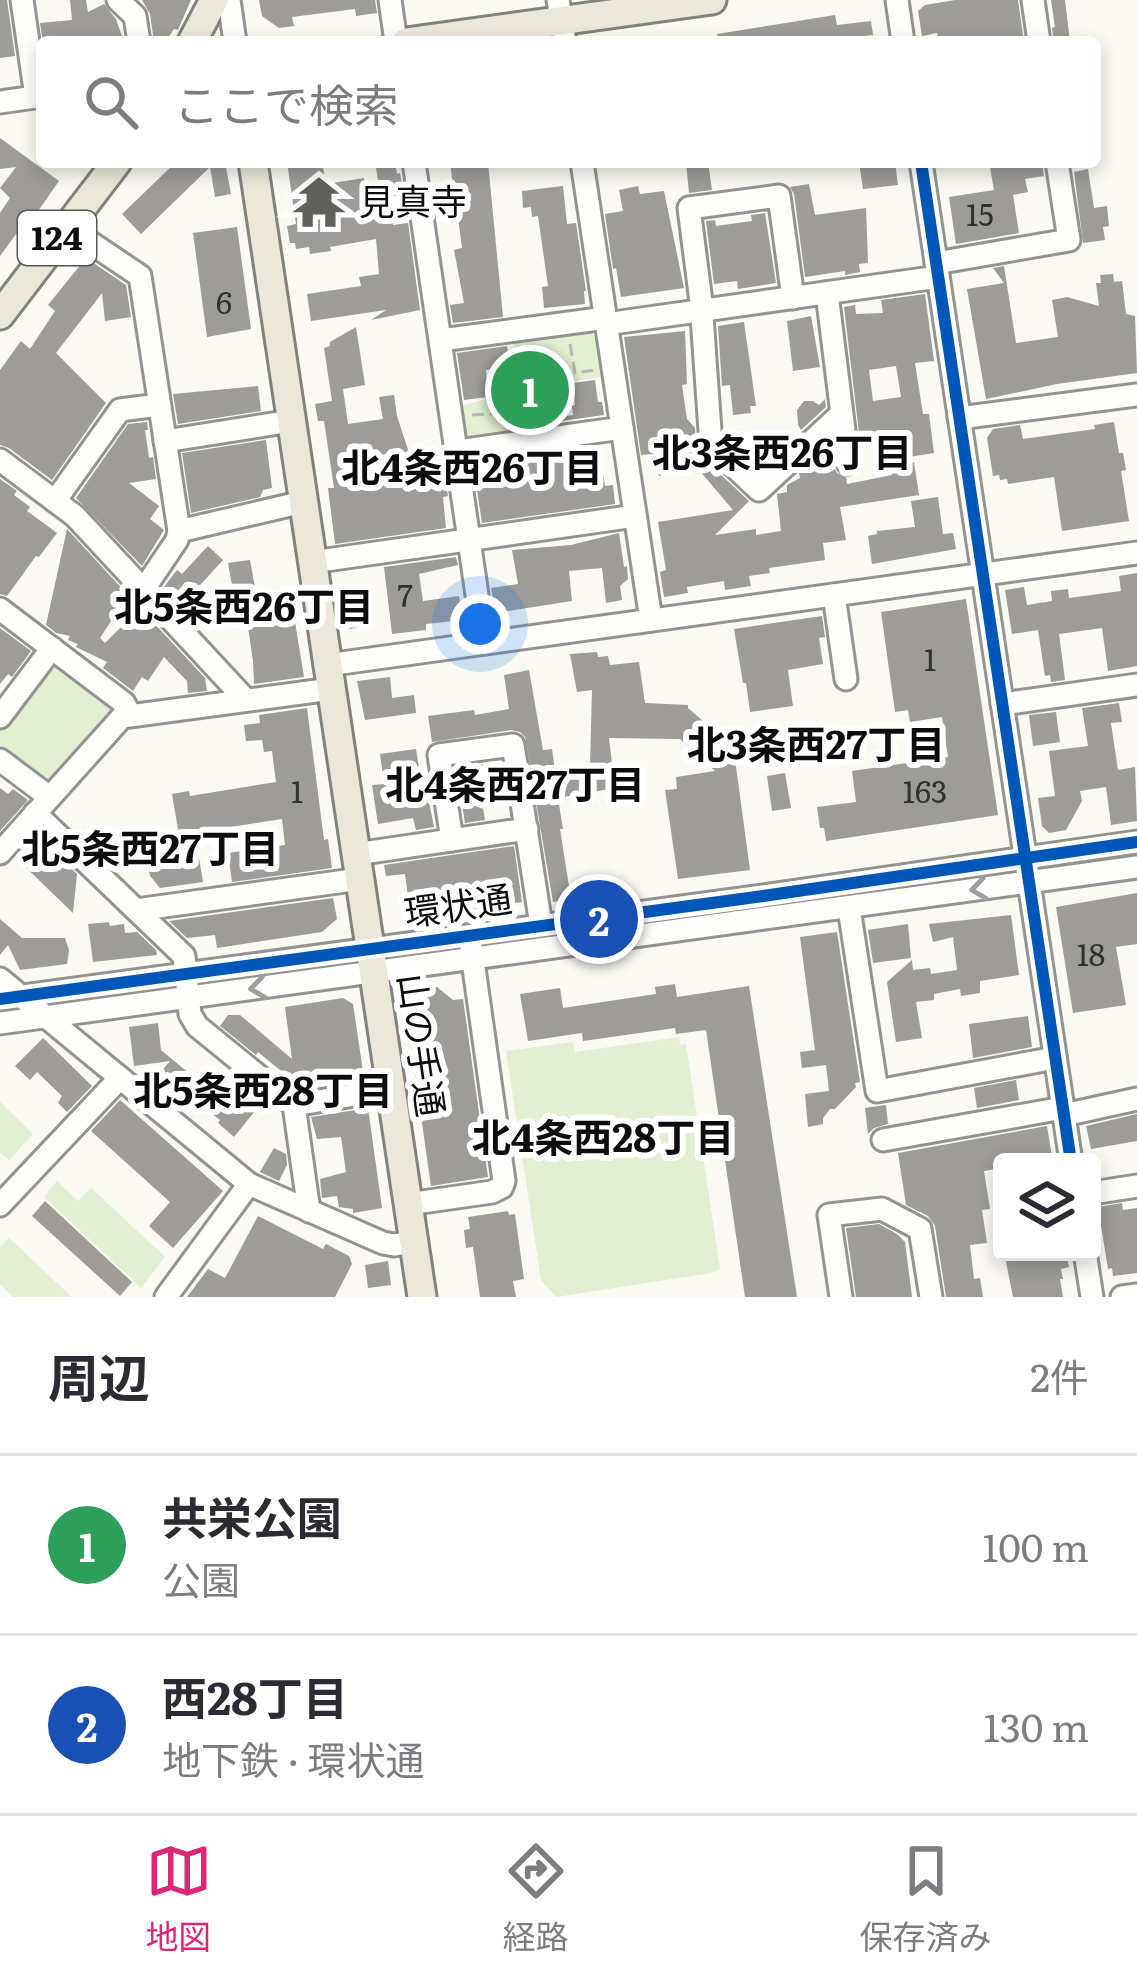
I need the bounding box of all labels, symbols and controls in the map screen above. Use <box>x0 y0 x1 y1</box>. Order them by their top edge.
search box <box>36 36 1101 168</box>
icon: search <box>78 69 144 135</box>
text: ここで検索 <box>174 69 399 136</box>
temple icon: 見真寺 <box>290 173 348 231</box>
place label: 見真寺 <box>359 173 467 226</box>
house number: 15 <box>966 191 994 235</box>
road number: 124 <box>18 211 96 265</box>
house number: 6 <box>216 279 232 323</box>
pin: 1 <box>491 345 569 435</box>
district label: 北3条西26丁目 <box>652 421 912 479</box>
district label: 北4条西26丁目 <box>341 436 603 494</box>
house number: 7 <box>397 572 413 616</box>
district label: 北5条西26丁目 <box>114 575 374 633</box>
your location <box>450 594 510 654</box>
house number: 1 <box>924 636 936 680</box>
district label: 北3条西27丁目 <box>687 713 945 771</box>
district label: 北4条西27丁目 <box>385 753 645 811</box>
house number: 1 <box>291 768 303 812</box>
house number: 163 <box>903 768 947 812</box>
district label: 北5条西27丁目 <box>21 817 279 875</box>
street label: 環状通 <box>400 870 515 937</box>
pin: 2 <box>560 874 638 964</box>
one-way arrow <box>970 875 989 901</box>
house number: 18 <box>1077 931 1105 975</box>
street label: 山の手通 <box>387 970 460 1120</box>
one-way arrow <box>248 974 268 1000</box>
district label: 北5条西28丁目 <box>133 1059 393 1117</box>
district label: 北4条西28丁目 <box>472 1106 734 1164</box>
map controls <box>993 1153 1101 1261</box>
button: layers <box>993 1153 1101 1261</box>
text: 周辺 <box>48 1337 150 1413</box>
text: 2件 <box>1030 1346 1089 1404</box>
text: 共栄公園 <box>162 1482 342 1549</box>
text: 1 <box>79 1516 95 1574</box>
text: 100 m <box>982 1516 1089 1574</box>
text: 公園 <box>162 1549 240 1607</box>
text: 西28丁目 <box>162 1662 348 1729</box>
text: 2 <box>77 1696 97 1754</box>
text: 130 m <box>984 1696 1089 1754</box>
text: 地下鉄 · 環状通 <box>162 1729 425 1787</box>
tab: 地図 <box>146 1838 212 1959</box>
tab: 経路 <box>503 1838 569 1959</box>
tab: 保存済み <box>860 1838 992 1959</box>

